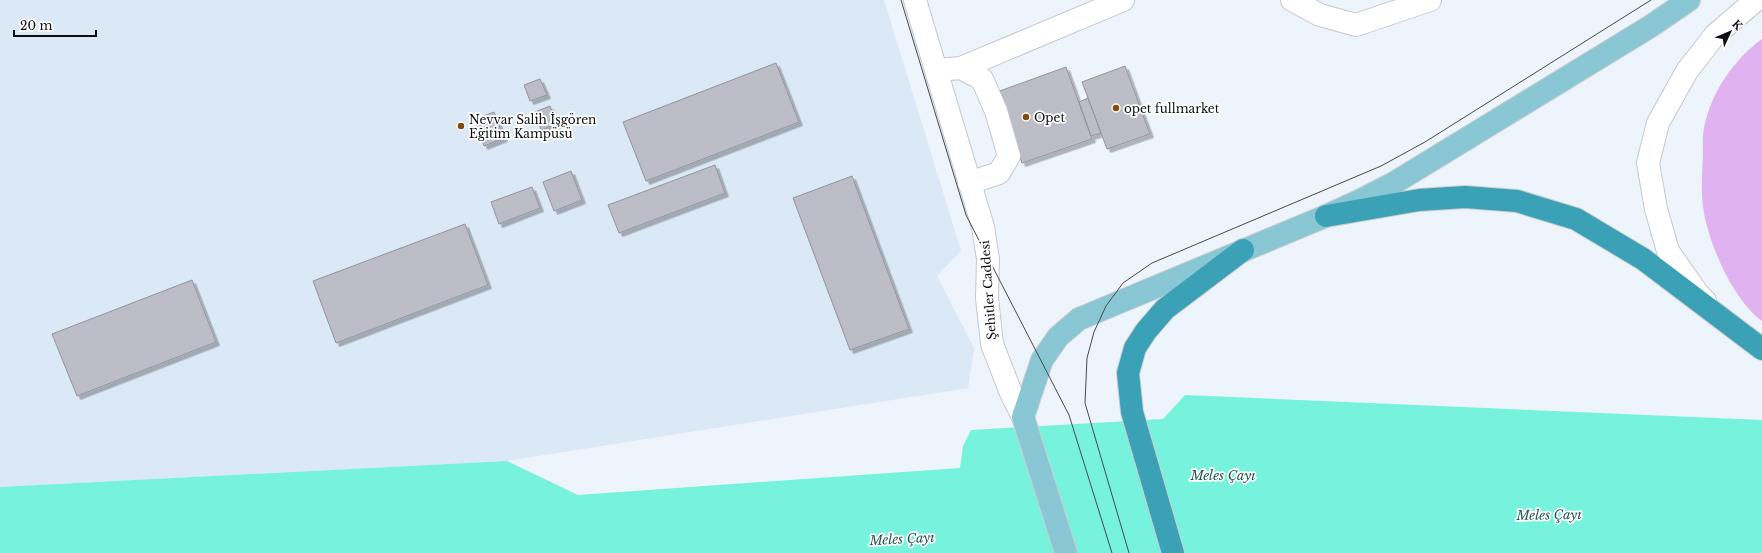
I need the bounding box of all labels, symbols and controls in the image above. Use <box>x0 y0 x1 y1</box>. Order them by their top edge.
scale bar <box>14 12 96 38</box>
north arrow <box>1710 12 1750 52</box>
text: K <box>1729 17 1746 34</box>
text: 20 m <box>20 18 52 33</box>
place label: opet fullmarket <box>1124 101 1220 116</box>
marker: opet fullmarket <box>1111 103 1121 113</box>
place label: Opet <box>1034 110 1065 125</box>
place label: Nevvar Salih İşgören Eğitim Kampüsü <box>469 111 596 141</box>
marker: Opet <box>1021 112 1031 122</box>
marker: Nevvar Salih İşgören Eğitim Kampüsü <box>456 121 466 131</box>
street label: Şehitler Caddesi <box>977 240 999 340</box>
water label: Meles Çayı <box>1189 467 1256 484</box>
water label: Meles Çayı <box>1515 506 1582 524</box>
water label: Meles Çayı <box>868 529 935 549</box>

